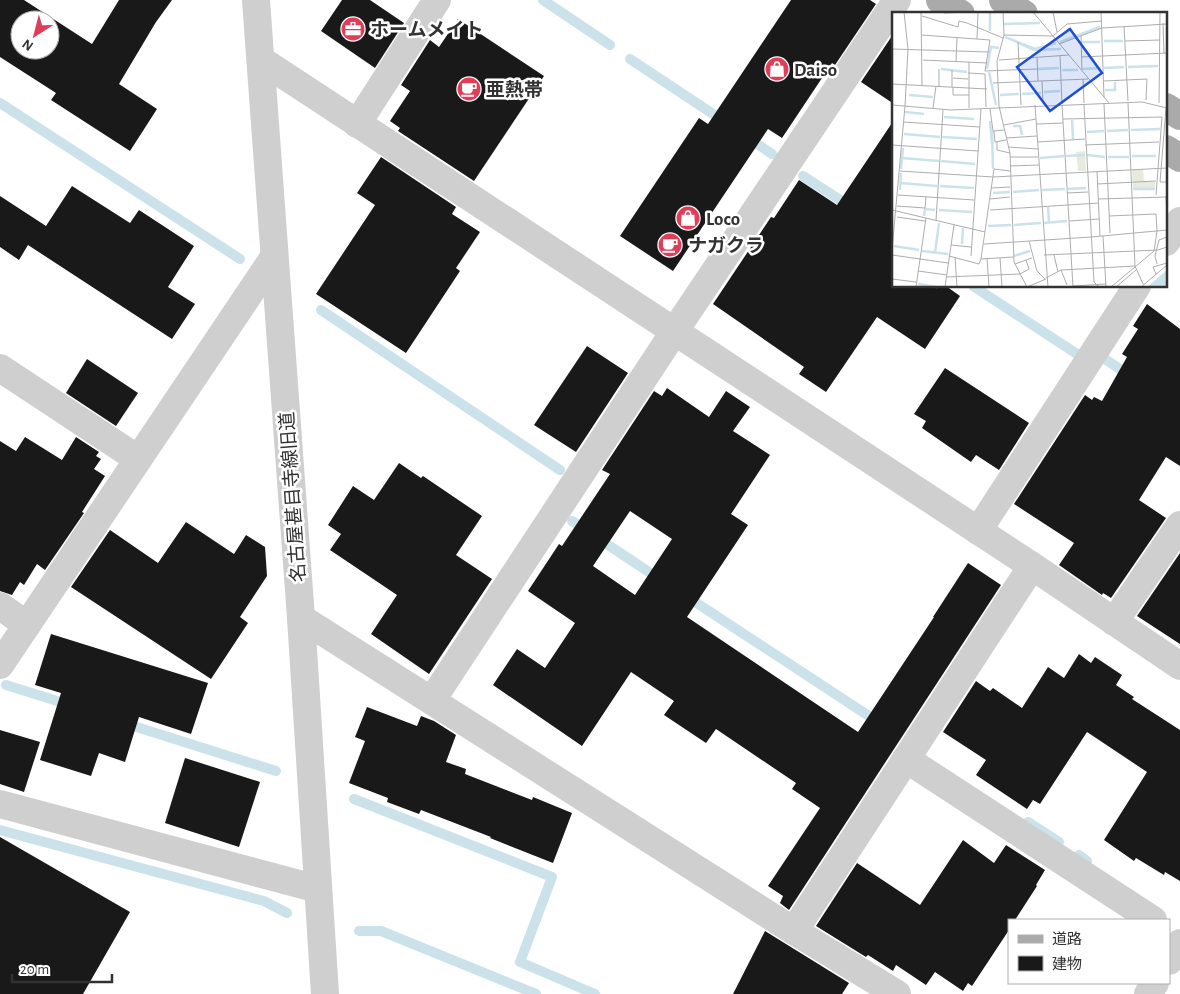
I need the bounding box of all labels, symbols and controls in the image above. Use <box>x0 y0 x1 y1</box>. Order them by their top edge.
north arrow <box>10 10 60 60</box>
inset map <box>892 12 1168 288</box>
office icon: ホームメイト <box>340 16 366 42</box>
place label: ホームメイト <box>370 20 483 40</box>
text: N <box>20 36 36 53</box>
shop icon: Daiso <box>764 56 790 82</box>
place label: Daiso <box>794 61 837 80</box>
cafe icon: 亜熱帯 <box>456 76 482 102</box>
place label: 亜熱帯 <box>486 79 543 100</box>
shop icon: Loco <box>675 205 701 231</box>
place label: Loco <box>706 210 740 229</box>
cafe icon: ナガクラ <box>657 232 683 258</box>
place label: ナガクラ <box>688 235 764 256</box>
street label: 名古屋甚目寺線旧道 <box>276 411 309 583</box>
legend <box>1008 919 1170 984</box>
text: 道路 <box>1052 931 1082 947</box>
scale bar <box>12 952 112 984</box>
text: 建物 <box>1052 956 1082 972</box>
text: 20 m <box>20 962 49 977</box>

